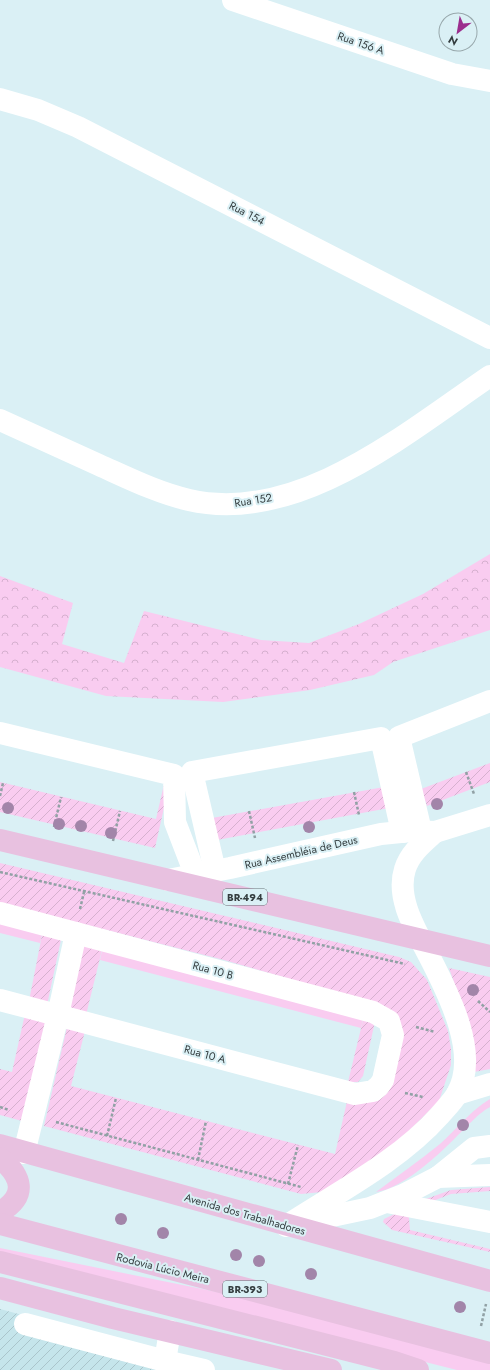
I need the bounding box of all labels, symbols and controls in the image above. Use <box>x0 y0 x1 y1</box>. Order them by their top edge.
north arrow <box>438 12 478 52</box>
street label: Rua 156 A <box>335 28 387 59</box>
text: N <box>445 31 461 50</box>
street label: Rua 154 <box>226 197 268 229</box>
street label: Rua 152 <box>233 489 273 511</box>
street label: Rua Assembléia de Deus <box>243 831 360 873</box>
road number: BR-494 <box>223 889 267 905</box>
street label: Rua 10 B <box>191 957 235 983</box>
street label: Rua 10 A <box>182 1041 228 1067</box>
street label: Avenida dos Trabalhadores <box>183 1189 308 1239</box>
street label: Rodovia Lúcio Meira <box>115 1249 211 1287</box>
road number: BR-393 <box>223 1281 267 1297</box>

